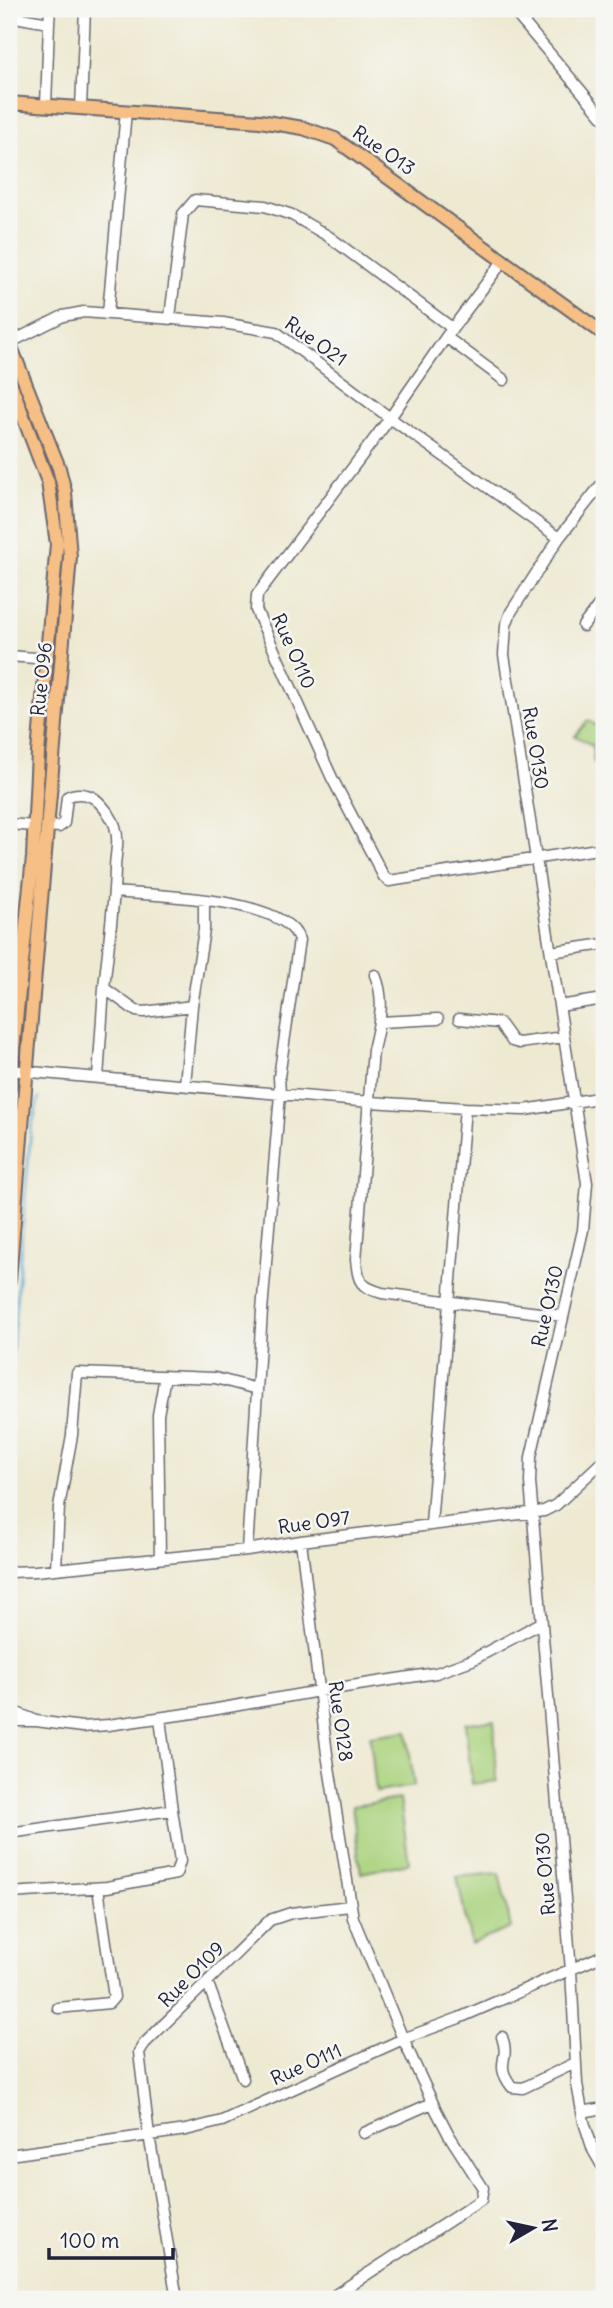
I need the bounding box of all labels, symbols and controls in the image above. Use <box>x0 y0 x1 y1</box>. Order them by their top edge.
street label: Rue O13 <box>348 120 420 180</box>
street label: Rue O21 <box>280 311 352 371</box>
street label: Rue O110 <box>267 610 321 692</box>
street label: Rue O96 <box>25 641 57 717</box>
street label: Rue O130 <box>518 705 554 791</box>
street label: Rue O130 <box>526 1263 568 1349</box>
street label: Rue O97 <box>276 1505 352 1539</box>
street label: Rue O128 <box>323 1679 359 1763</box>
street label: Rue O130 <box>529 1831 561 1917</box>
street label: Rue O109 <box>153 1936 229 2012</box>
street label: Rue O111 <box>267 2038 345 2090</box>
north arrow <box>498 2192 568 2262</box>
scale bar <box>49 2217 173 2261</box>
text: N <box>537 2217 563 2234</box>
text: 100 m <box>60 2227 119 2254</box>

